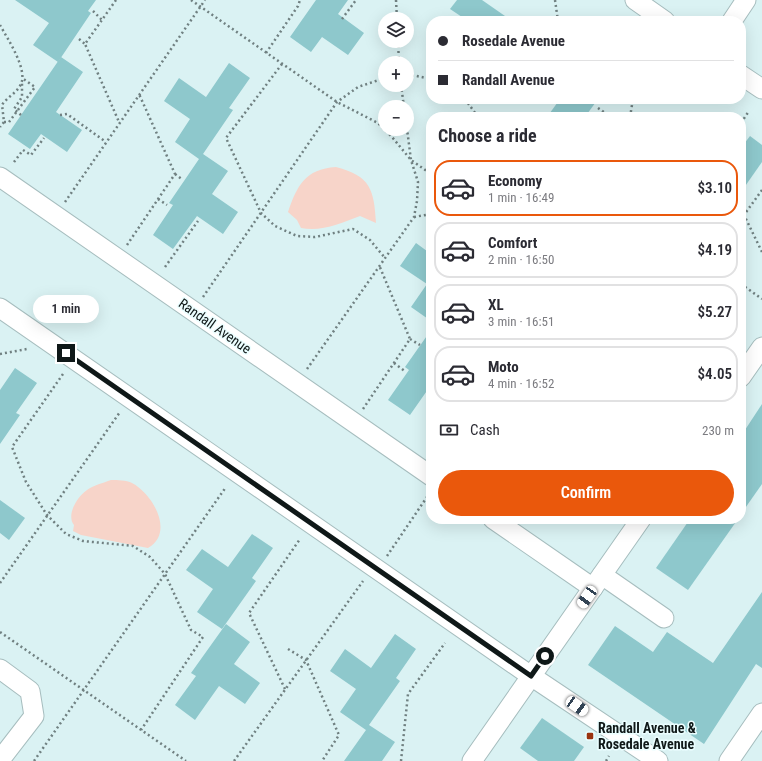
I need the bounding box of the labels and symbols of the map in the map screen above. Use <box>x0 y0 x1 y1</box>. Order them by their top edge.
callout: 1 min <box>33 295 99 323</box>
street label: Randall Avenue <box>176 295 255 357</box>
route end <box>57 344 75 362</box>
car <box>575 584 599 610</box>
route start <box>536 647 554 665</box>
car <box>564 694 590 718</box>
place label: Randall Avenue & Rosedale Avenue <box>598 720 696 752</box>
marker: Randall Avenue & Rosedale Avenue <box>585 731 595 741</box>

